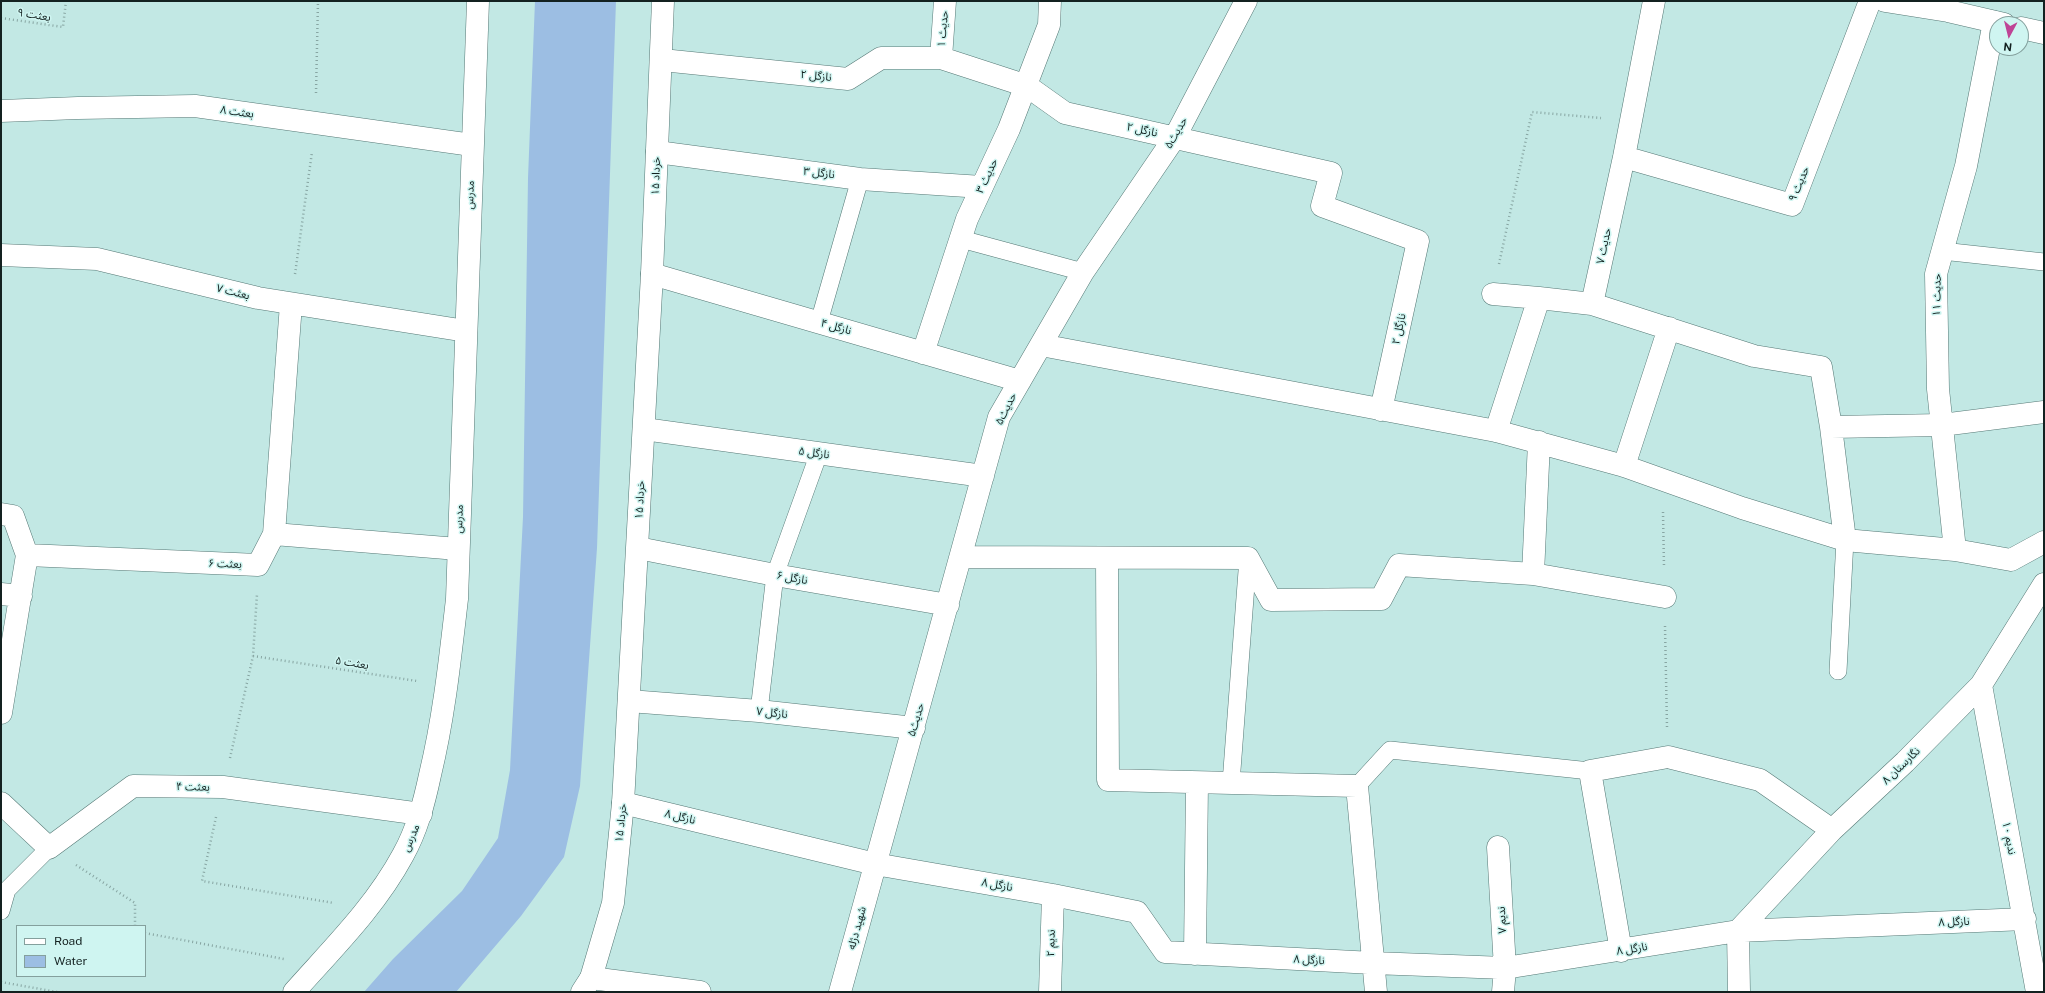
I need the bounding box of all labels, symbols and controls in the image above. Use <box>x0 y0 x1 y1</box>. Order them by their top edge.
street label: بعثت ۹ <box>16 6 52 24</box>
street label: حدیث ۱ <box>935 10 951 48</box>
north arrow <box>1989 16 2029 56</box>
text: N <box>2003 40 2013 53</box>
street label: نازگل ۲ <box>800 68 832 84</box>
street label: بعثت ۸ <box>219 103 255 121</box>
street label: حدیث۵ <box>1162 115 1190 151</box>
street label: نازگل ۲ <box>1125 120 1159 140</box>
street label: ۱۵ خرداد <box>649 156 663 196</box>
street label: حدیث ۳ <box>973 157 1001 195</box>
street label: نازگل ۳ <box>803 165 835 181</box>
street label: حدیث ۹ <box>1786 165 1812 203</box>
street label: مدرس <box>463 180 477 210</box>
street label: حدیث ۷ <box>1594 227 1614 265</box>
street label: حدیث ۱۱ <box>1930 273 1944 317</box>
street label: بعثت ۷ <box>215 282 251 302</box>
street label: نازگل ۲ <box>1389 312 1409 346</box>
street label: نازگل ۴ <box>819 316 853 338</box>
street label: حدیث۵ <box>993 391 1019 427</box>
street label: نازگل ۵ <box>798 444 830 462</box>
street label: ۱۵ خرداد <box>632 480 648 520</box>
street label: مدرس <box>452 504 466 534</box>
street label: بعثت ۶ <box>208 557 242 571</box>
street label: نازگل ۶ <box>775 569 809 587</box>
street label: بعثت ۵ <box>334 654 370 672</box>
street label: حدیث۵ <box>905 702 927 738</box>
street label: نازگل ۷ <box>756 705 788 721</box>
street label: نگارستان ۸ <box>1879 745 1923 787</box>
street label: بعثت ۴ <box>176 780 210 794</box>
street label: ۱۵ خرداد <box>612 803 630 843</box>
street label: نازگل ۸ <box>663 807 697 827</box>
street label: ندیم ۱۰ <box>1999 820 2019 856</box>
street label: مدرس <box>399 822 423 854</box>
street label: نازگل ۸ <box>980 876 1014 894</box>
street label: شهید دژله <box>845 905 869 951</box>
street label: ندیم ۷ <box>1495 906 1509 934</box>
street label: نازگل ۸ <box>1938 915 1970 929</box>
legend <box>16 925 146 977</box>
street label: ندیم ۲ <box>1044 929 1058 957</box>
text: Road <box>54 934 82 948</box>
street label: نازگل ۸ <box>1616 940 1648 958</box>
street label: نازگل ۸ <box>1293 953 1325 967</box>
text: Water <box>54 954 87 968</box>

